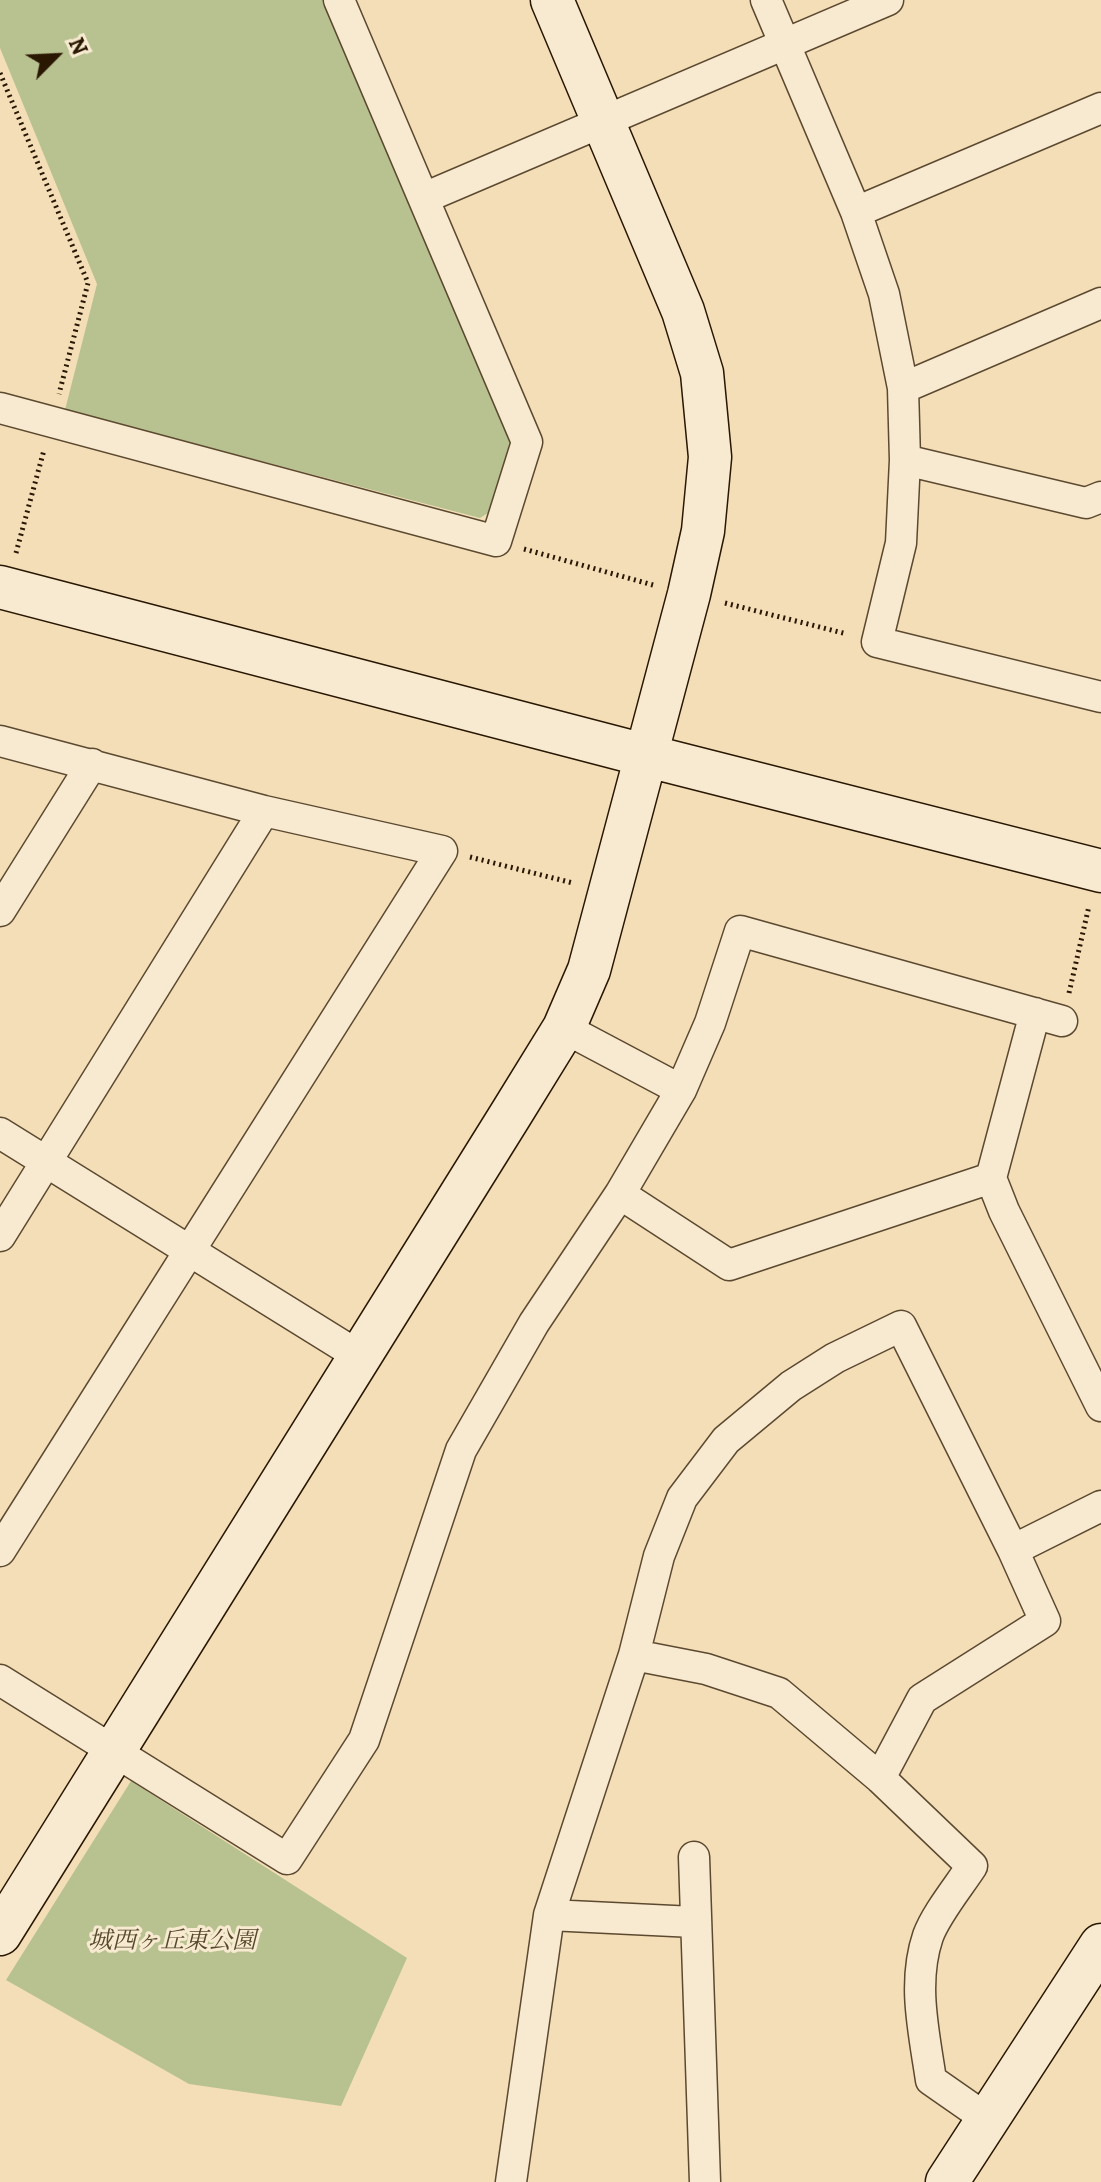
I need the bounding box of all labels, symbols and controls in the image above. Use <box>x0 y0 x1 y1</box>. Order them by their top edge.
north arrow <box>16 16 96 96</box>
text: N <box>61 33 95 60</box>
park label: 城西ヶ丘東公園 <box>88 1928 256 1956</box>

